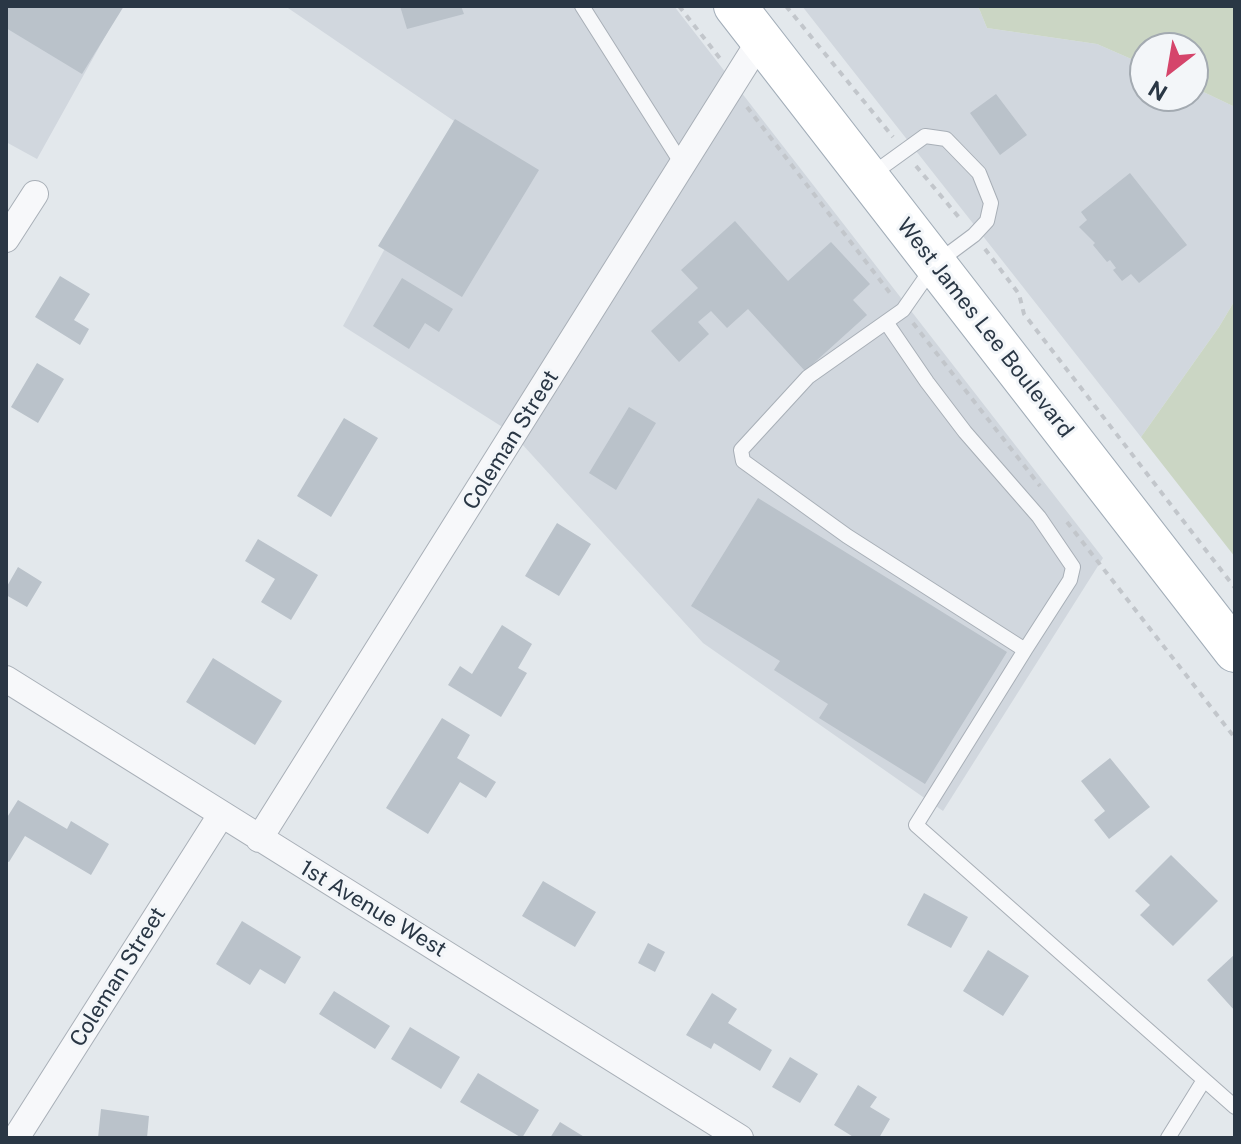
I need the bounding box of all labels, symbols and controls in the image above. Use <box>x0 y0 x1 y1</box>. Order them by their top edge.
north arrow <box>1129 32 1209 112</box>
text: N <box>1144 75 1172 106</box>
street label: West James Lee Boulevard <box>891 213 1079 443</box>
street label: Coleman Street <box>458 365 564 515</box>
street label: 1st Avenue West <box>295 855 451 963</box>
street label: Coleman Street <box>65 902 171 1052</box>

